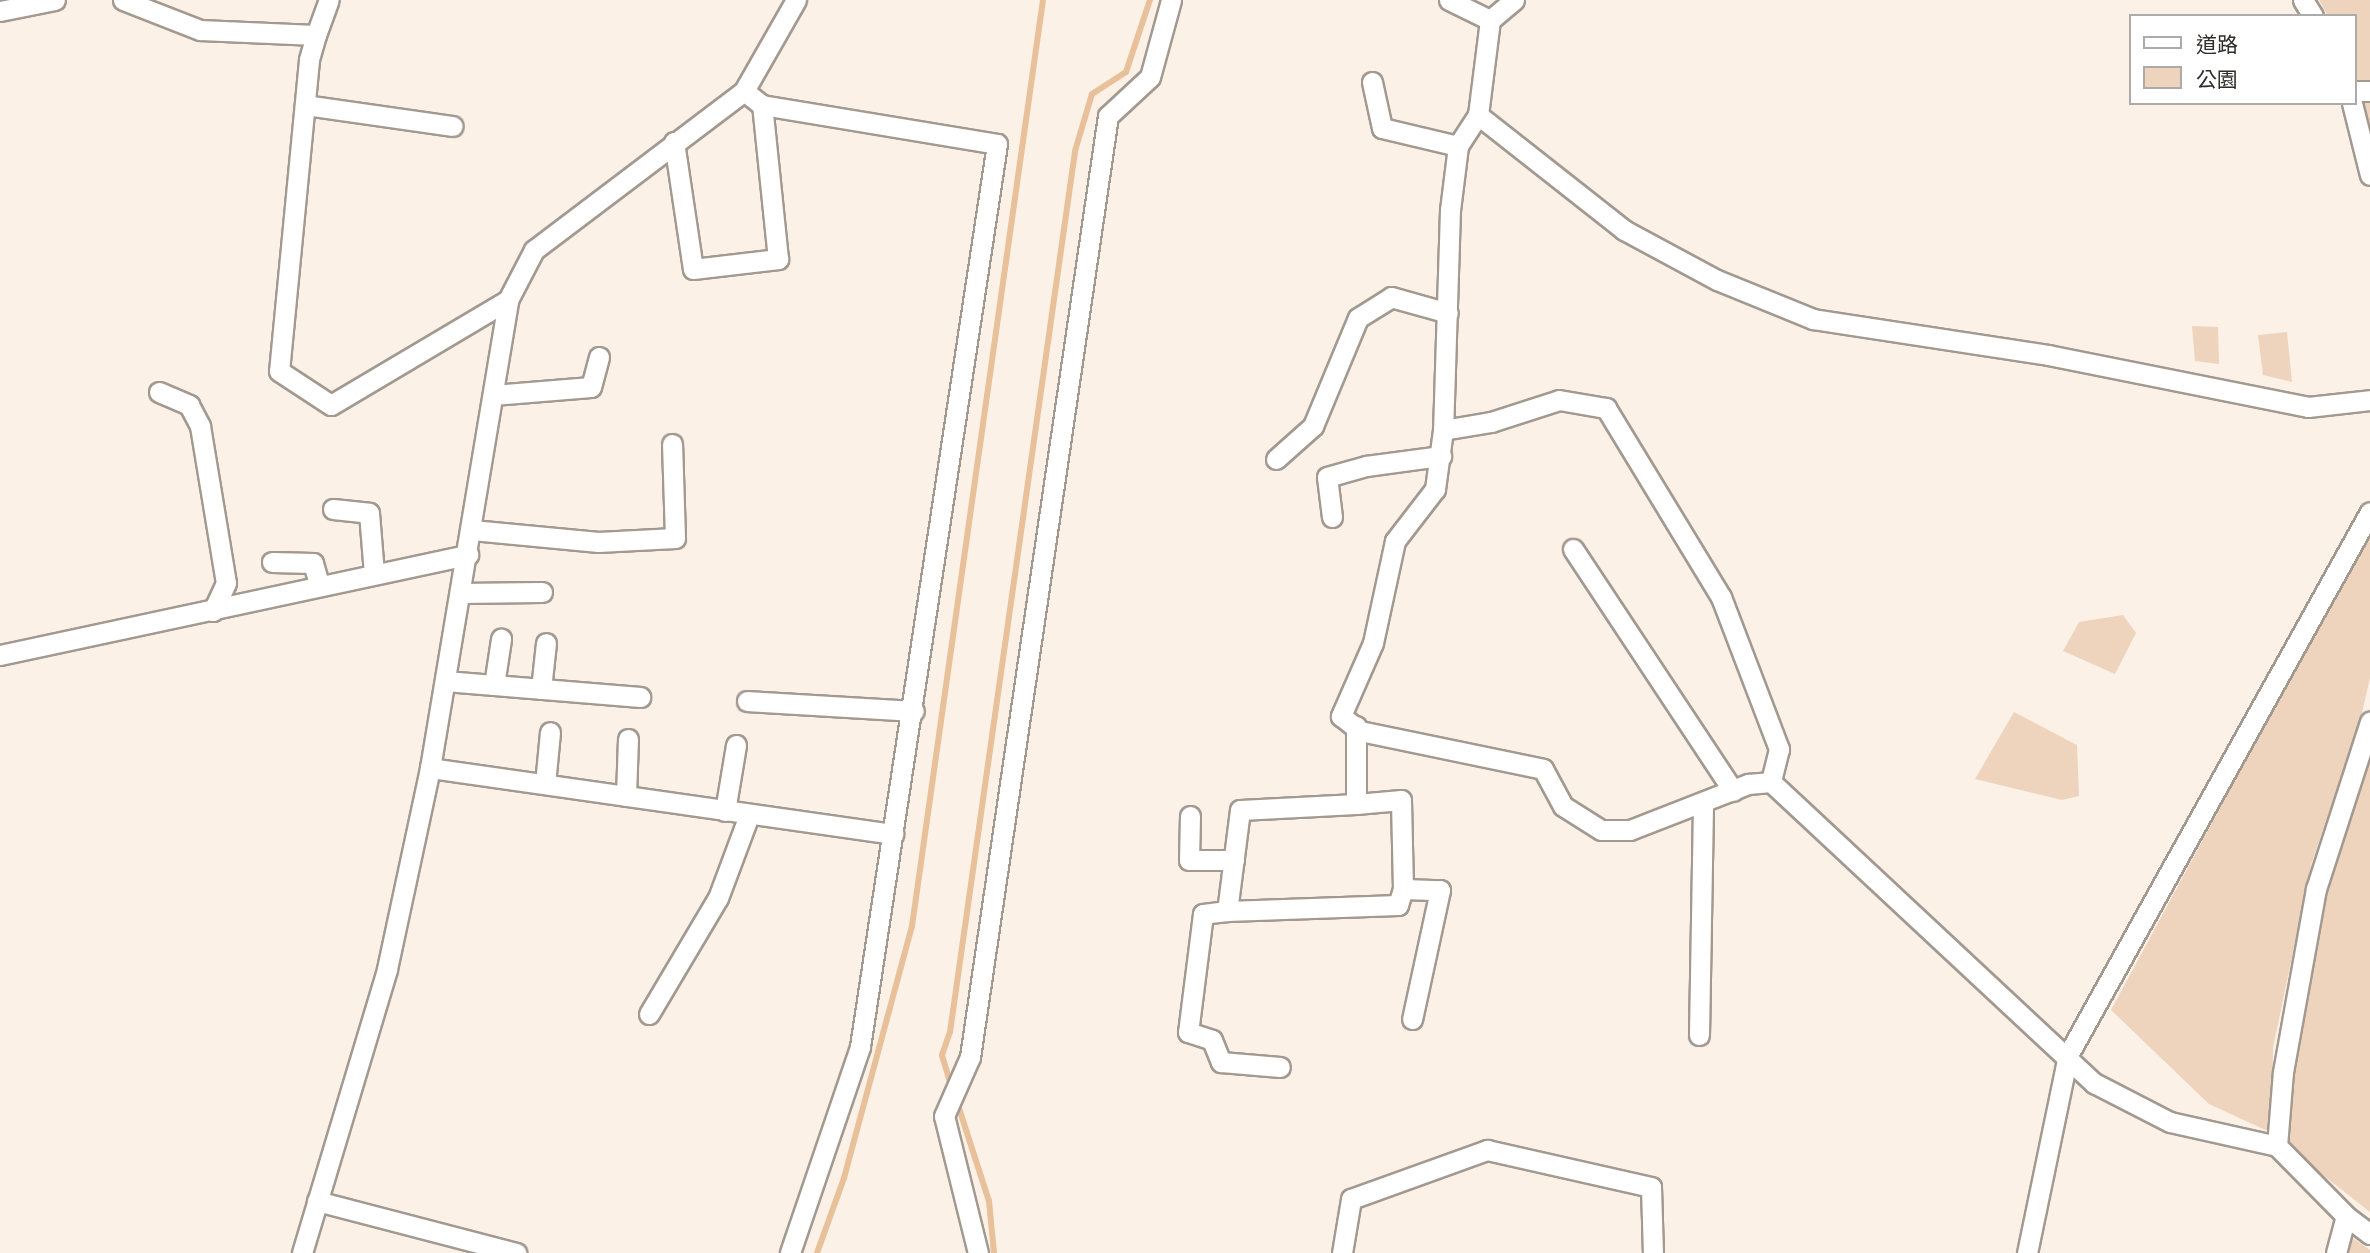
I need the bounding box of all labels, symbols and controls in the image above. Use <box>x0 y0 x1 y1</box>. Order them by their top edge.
legend <box>2128 14 2356 105</box>
text: 道路 <box>2196 31 2238 56</box>
text: 公園 <box>2196 66 2238 91</box>

